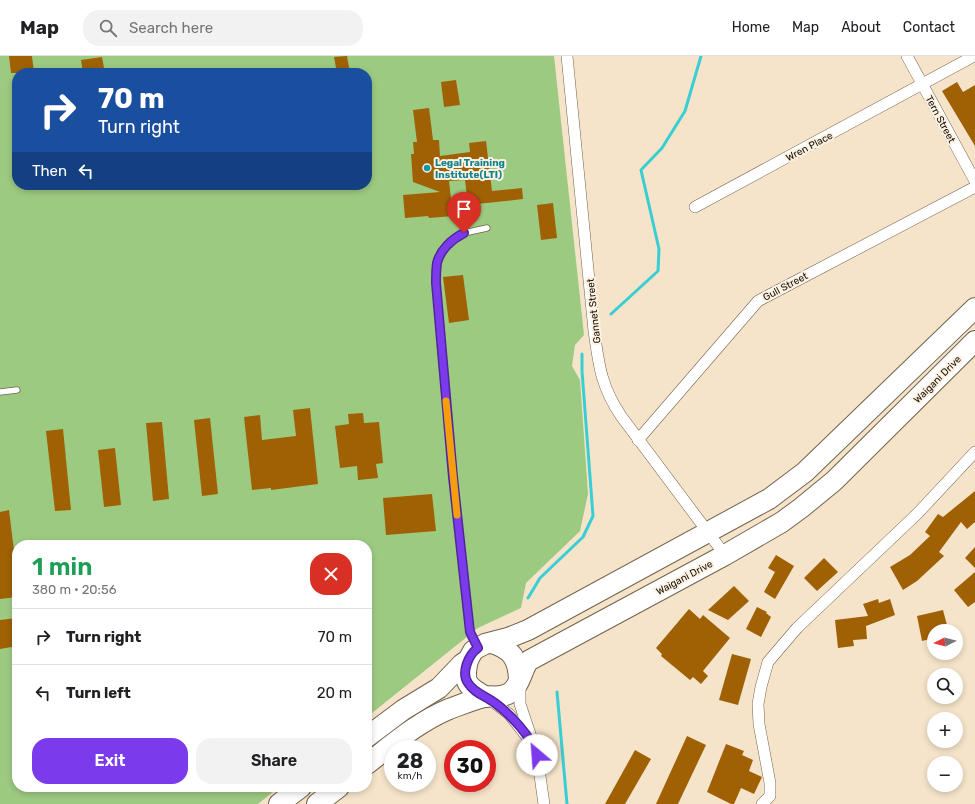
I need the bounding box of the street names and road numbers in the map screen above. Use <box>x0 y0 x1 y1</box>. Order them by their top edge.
street label: Tern Street <box>923 94 958 145</box>
street label: Wren Place <box>784 129 835 164</box>
street label: Gull Street <box>761 270 810 304</box>
street label: Gannet Street <box>585 278 603 344</box>
street label: Waigani Drive <box>911 353 964 406</box>
street label: Waigani Drive <box>654 558 715 598</box>

